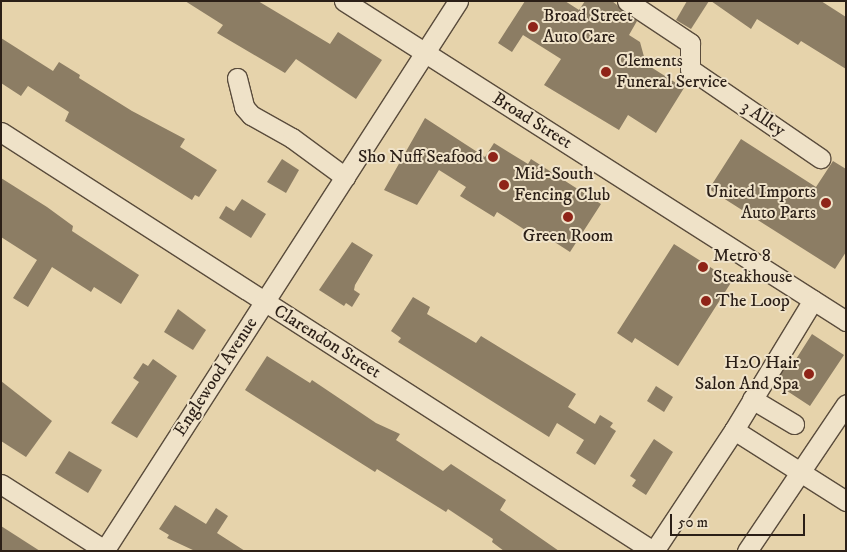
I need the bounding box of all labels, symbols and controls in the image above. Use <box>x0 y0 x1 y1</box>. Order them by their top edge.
place label: Broad Street Auto Care <box>543 6 633 48</box>
marker: Broad Street Auto Care <box>527 21 539 33</box>
place label: Clements Funeral Service <box>616 51 727 94</box>
marker: Clements Funeral Service <box>600 66 612 78</box>
street label: Broad Street <box>488 88 576 154</box>
street label: 3 Alley <box>737 96 789 142</box>
place label: Sho Nuff Seafood <box>358 146 483 168</box>
marker: Sho Nuff Seafood <box>487 151 499 163</box>
place label: Mid-South Fencing Club <box>514 164 610 206</box>
marker: Mid-South Fencing Club <box>498 179 510 191</box>
place label: United Imports Auto Parts <box>705 182 816 224</box>
marker: United Imports Auto Parts <box>820 197 832 209</box>
marker: Green Room <box>562 211 574 223</box>
place label: Green Room <box>523 225 613 247</box>
place label: Metro 8 Steakhouse <box>713 246 793 288</box>
marker: Metro 8 Steakhouse <box>697 261 709 273</box>
place label: The Loop <box>716 290 790 312</box>
marker: The Loop <box>700 295 712 307</box>
street label: Clarendon Street <box>270 300 384 384</box>
street label: Englewood Avenue <box>170 313 262 441</box>
place label: H2O Hair Salon And Spa <box>695 353 799 396</box>
marker: H2O Hair Salon And Spa <box>803 368 815 380</box>
scale bar <box>672 504 807 536</box>
text: 50 m <box>678 513 708 532</box>

